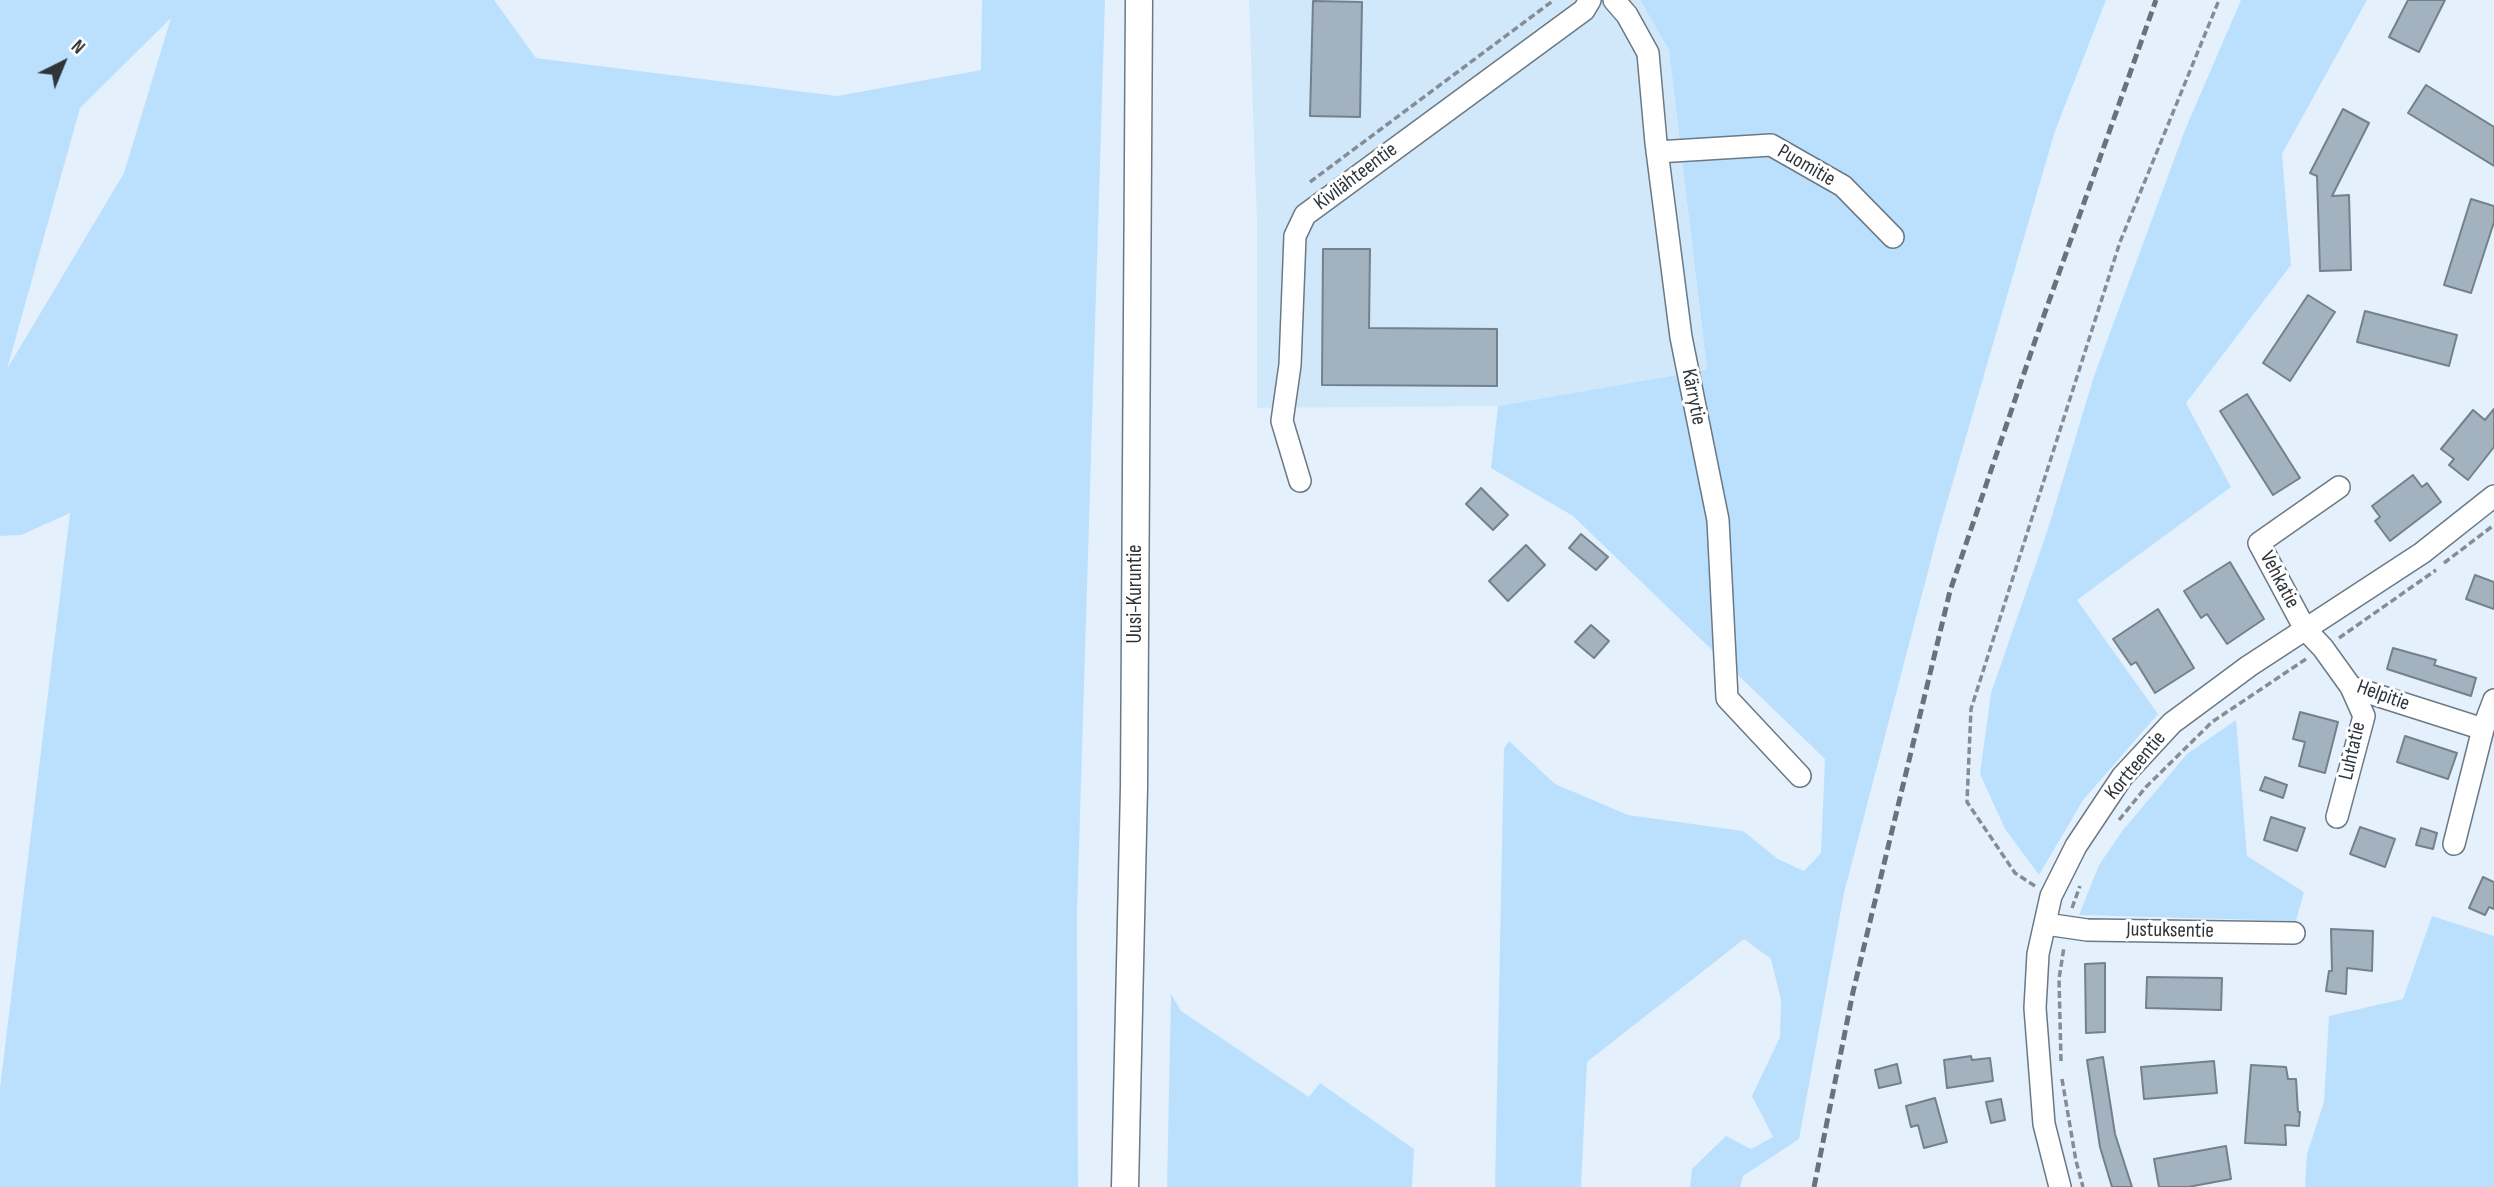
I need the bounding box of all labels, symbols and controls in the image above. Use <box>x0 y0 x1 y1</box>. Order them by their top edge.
north arrow <box>28 28 98 98</box>
text: N <box>66 35 89 59</box>
street label: Kivilähteentie <box>1309 138 1403 216</box>
street label: Puomitie <box>1773 139 1839 193</box>
street label: Kärrytie <box>1675 367 1711 427</box>
street label: Uusi-Kuruntie <box>1123 544 1149 644</box>
street label: Vehkatie <box>2254 547 2304 613</box>
street label: Helpitie <box>2353 675 2413 717</box>
street label: Luhtatie <box>2334 720 2372 782</box>
street label: Kortteentie <box>2100 727 2172 805</box>
street label: Justuksentie <box>2126 918 2214 944</box>

